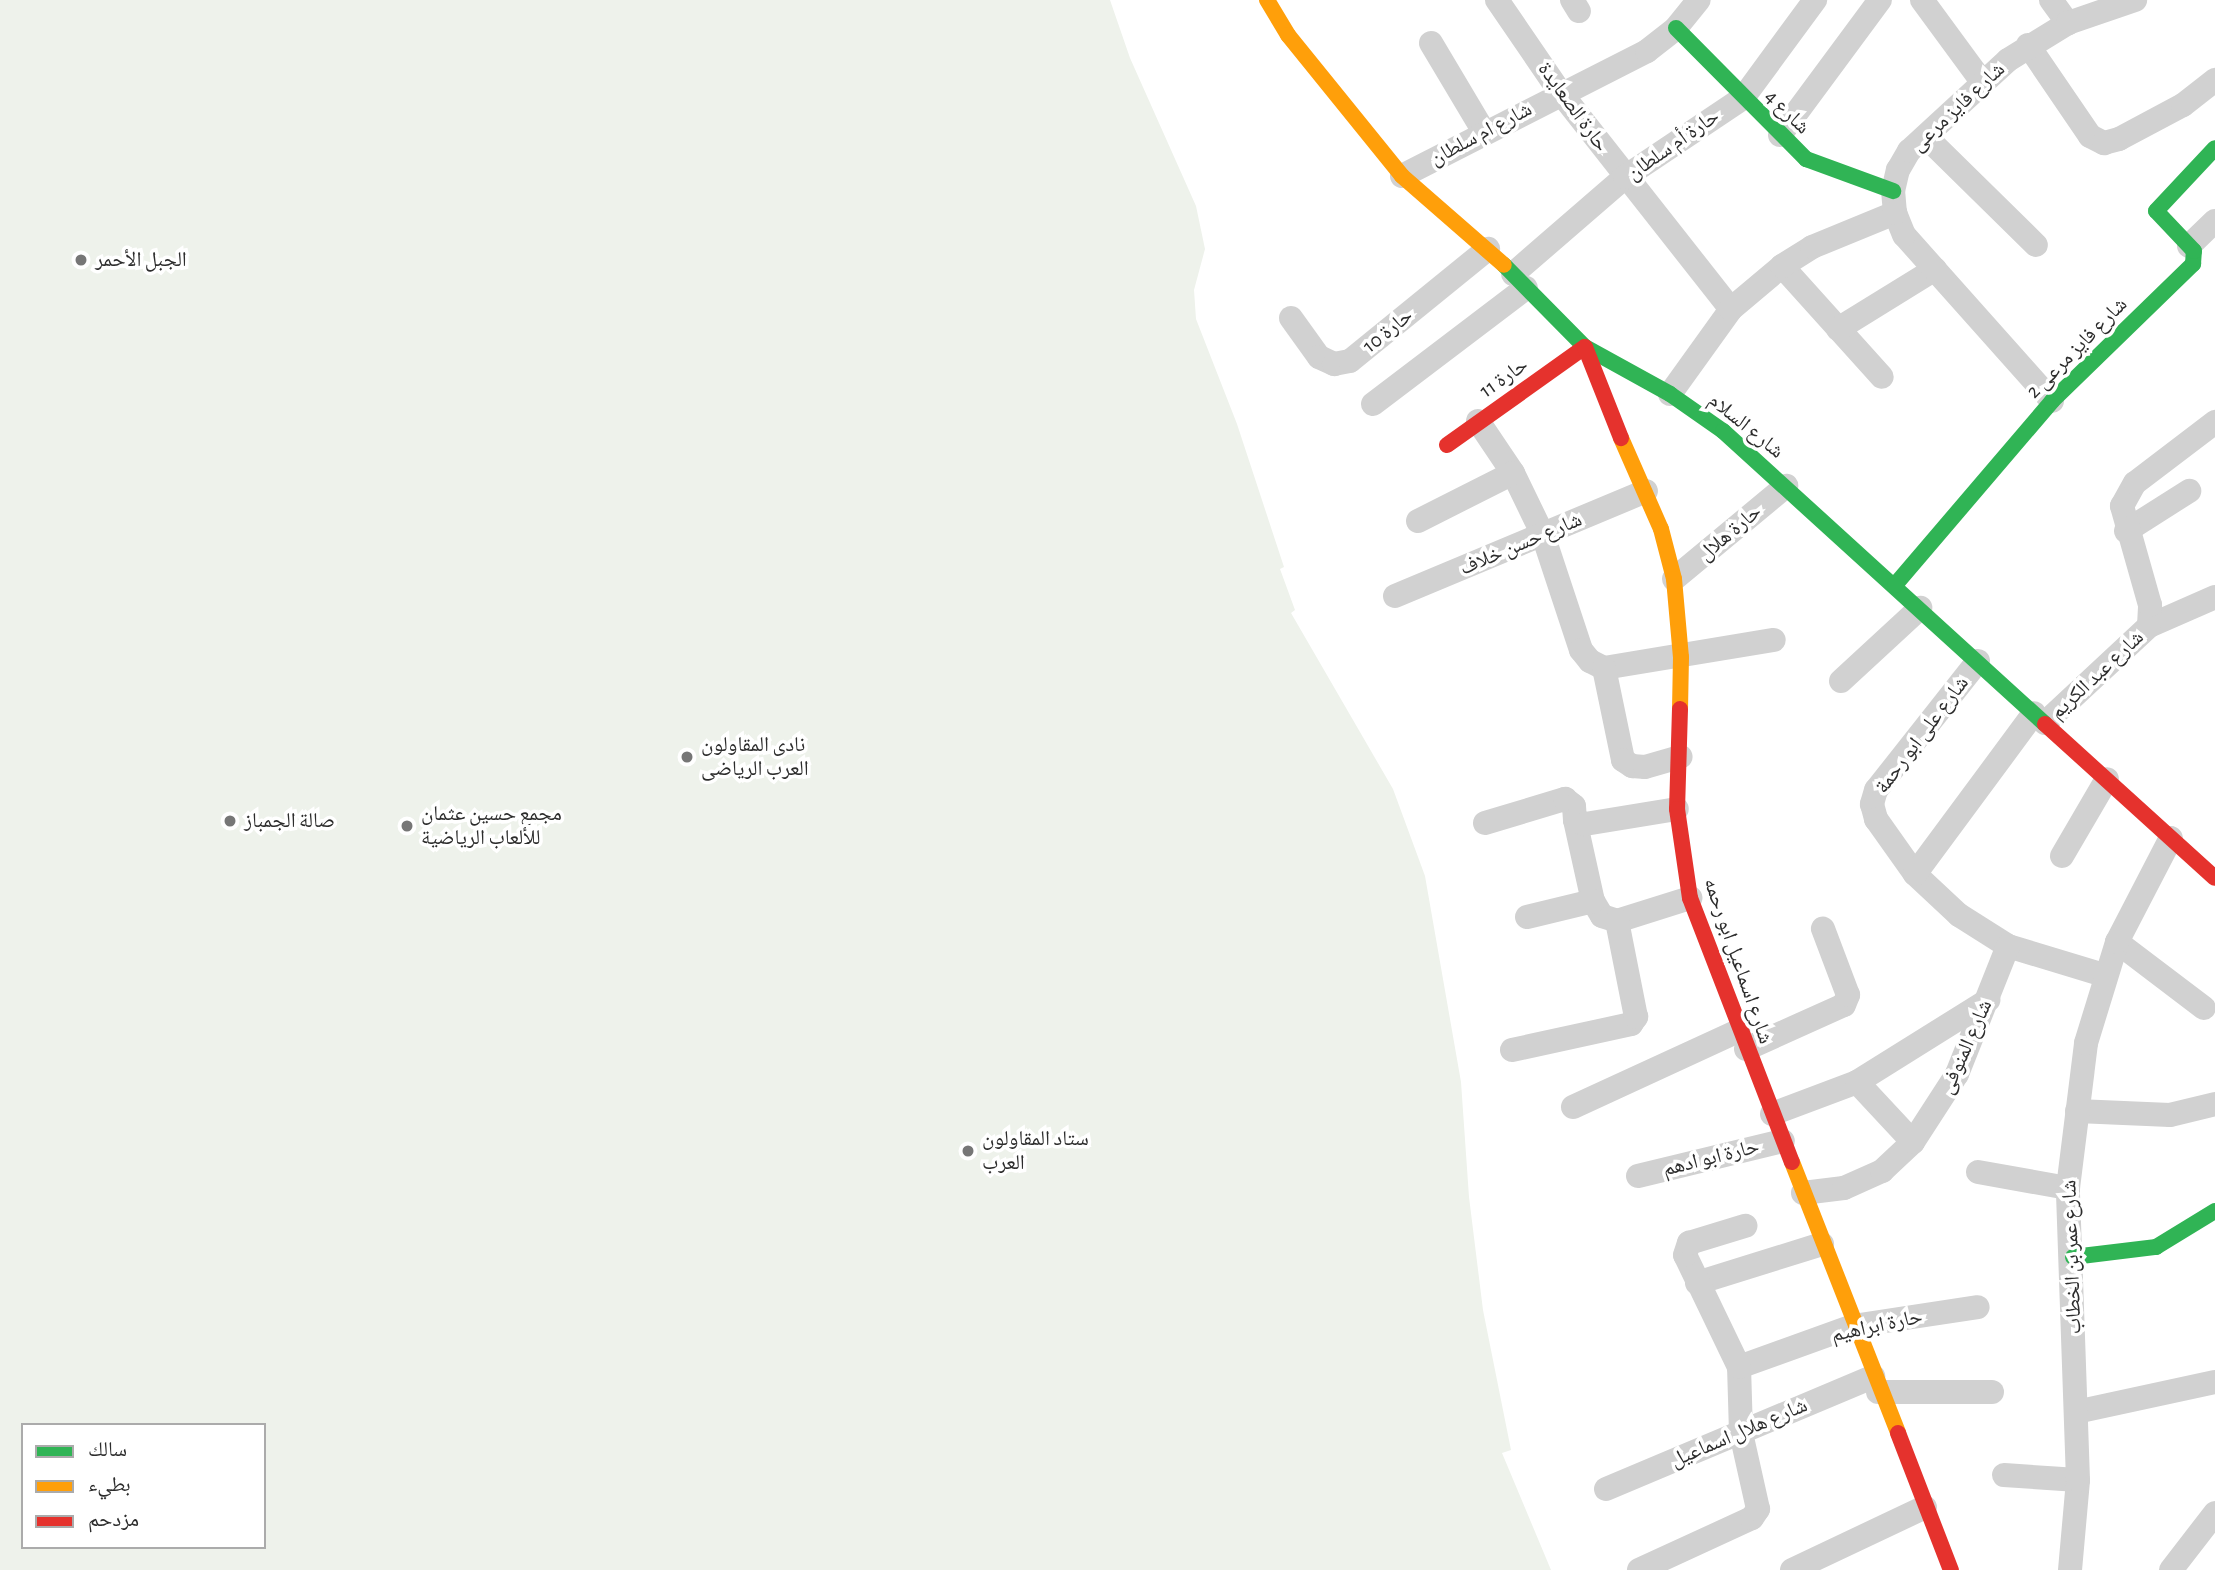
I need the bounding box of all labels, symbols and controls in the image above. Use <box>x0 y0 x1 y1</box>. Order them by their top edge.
street label: حارة الصعايدة <box>1532 57 1614 157</box>
street label: شارع فايز مرعى <box>1906 57 2010 157</box>
street label: شارع 4 <box>1759 84 1815 140</box>
street label: شارع ام سلطان <box>1426 97 1536 171</box>
street label: حارة أم سلطان <box>1622 104 1724 186</box>
place label: الجبل الأحمر <box>95 247 187 273</box>
marker: الجبل الأحمر <box>73 252 89 268</box>
street label: شارع فايز مرعى 2 <box>2021 292 2133 404</box>
street label: حارة 10 <box>1358 303 1418 359</box>
street label: حارة 11 <box>1475 352 1533 404</box>
street label: شارع السلام <box>1703 388 1789 464</box>
street label: حارة هلال <box>1693 499 1767 567</box>
street label: شارع حسن خلاف <box>1456 507 1586 581</box>
street label: شارع عبد الكريم <box>2045 625 2149 725</box>
street label: شارع على ابو رحمة <box>1870 671 1974 799</box>
place label: نادى المقاولون العرب الرياضى <box>701 732 809 782</box>
marker: نادى المقاولون العرب الرياضى <box>679 749 695 765</box>
place label: مجمع حسين عثمان للألعاب الرياضية <box>421 801 562 851</box>
place label: صالة الجمباز <box>244 808 335 834</box>
marker: صالة الجمباز <box>222 813 238 829</box>
marker: مجمع حسين عثمان للألعاب الرياضية <box>399 818 415 834</box>
street label: شارع اسماعيل ابو رحمه <box>1698 875 1778 1047</box>
street label: شارع المنوفى <box>1934 996 1998 1098</box>
place label: ستاد المقاولون العرب <box>982 1126 1089 1176</box>
street label: حارة ابو ادهم <box>1660 1134 1762 1182</box>
marker: ستاد المقاولون العرب <box>960 1143 976 1159</box>
street label: شارع عمر بن الخطاب <box>2057 1179 2087 1335</box>
street label: حارة ابراهيم <box>1829 1304 1925 1348</box>
street label: شارع هلال اسماعيل <box>1667 1393 1811 1473</box>
legend <box>21 1423 266 1549</box>
text: سالك <box>88 1439 127 1460</box>
text: بطيء <box>88 1474 131 1495</box>
text: مزدحم <box>88 1509 139 1530</box>

